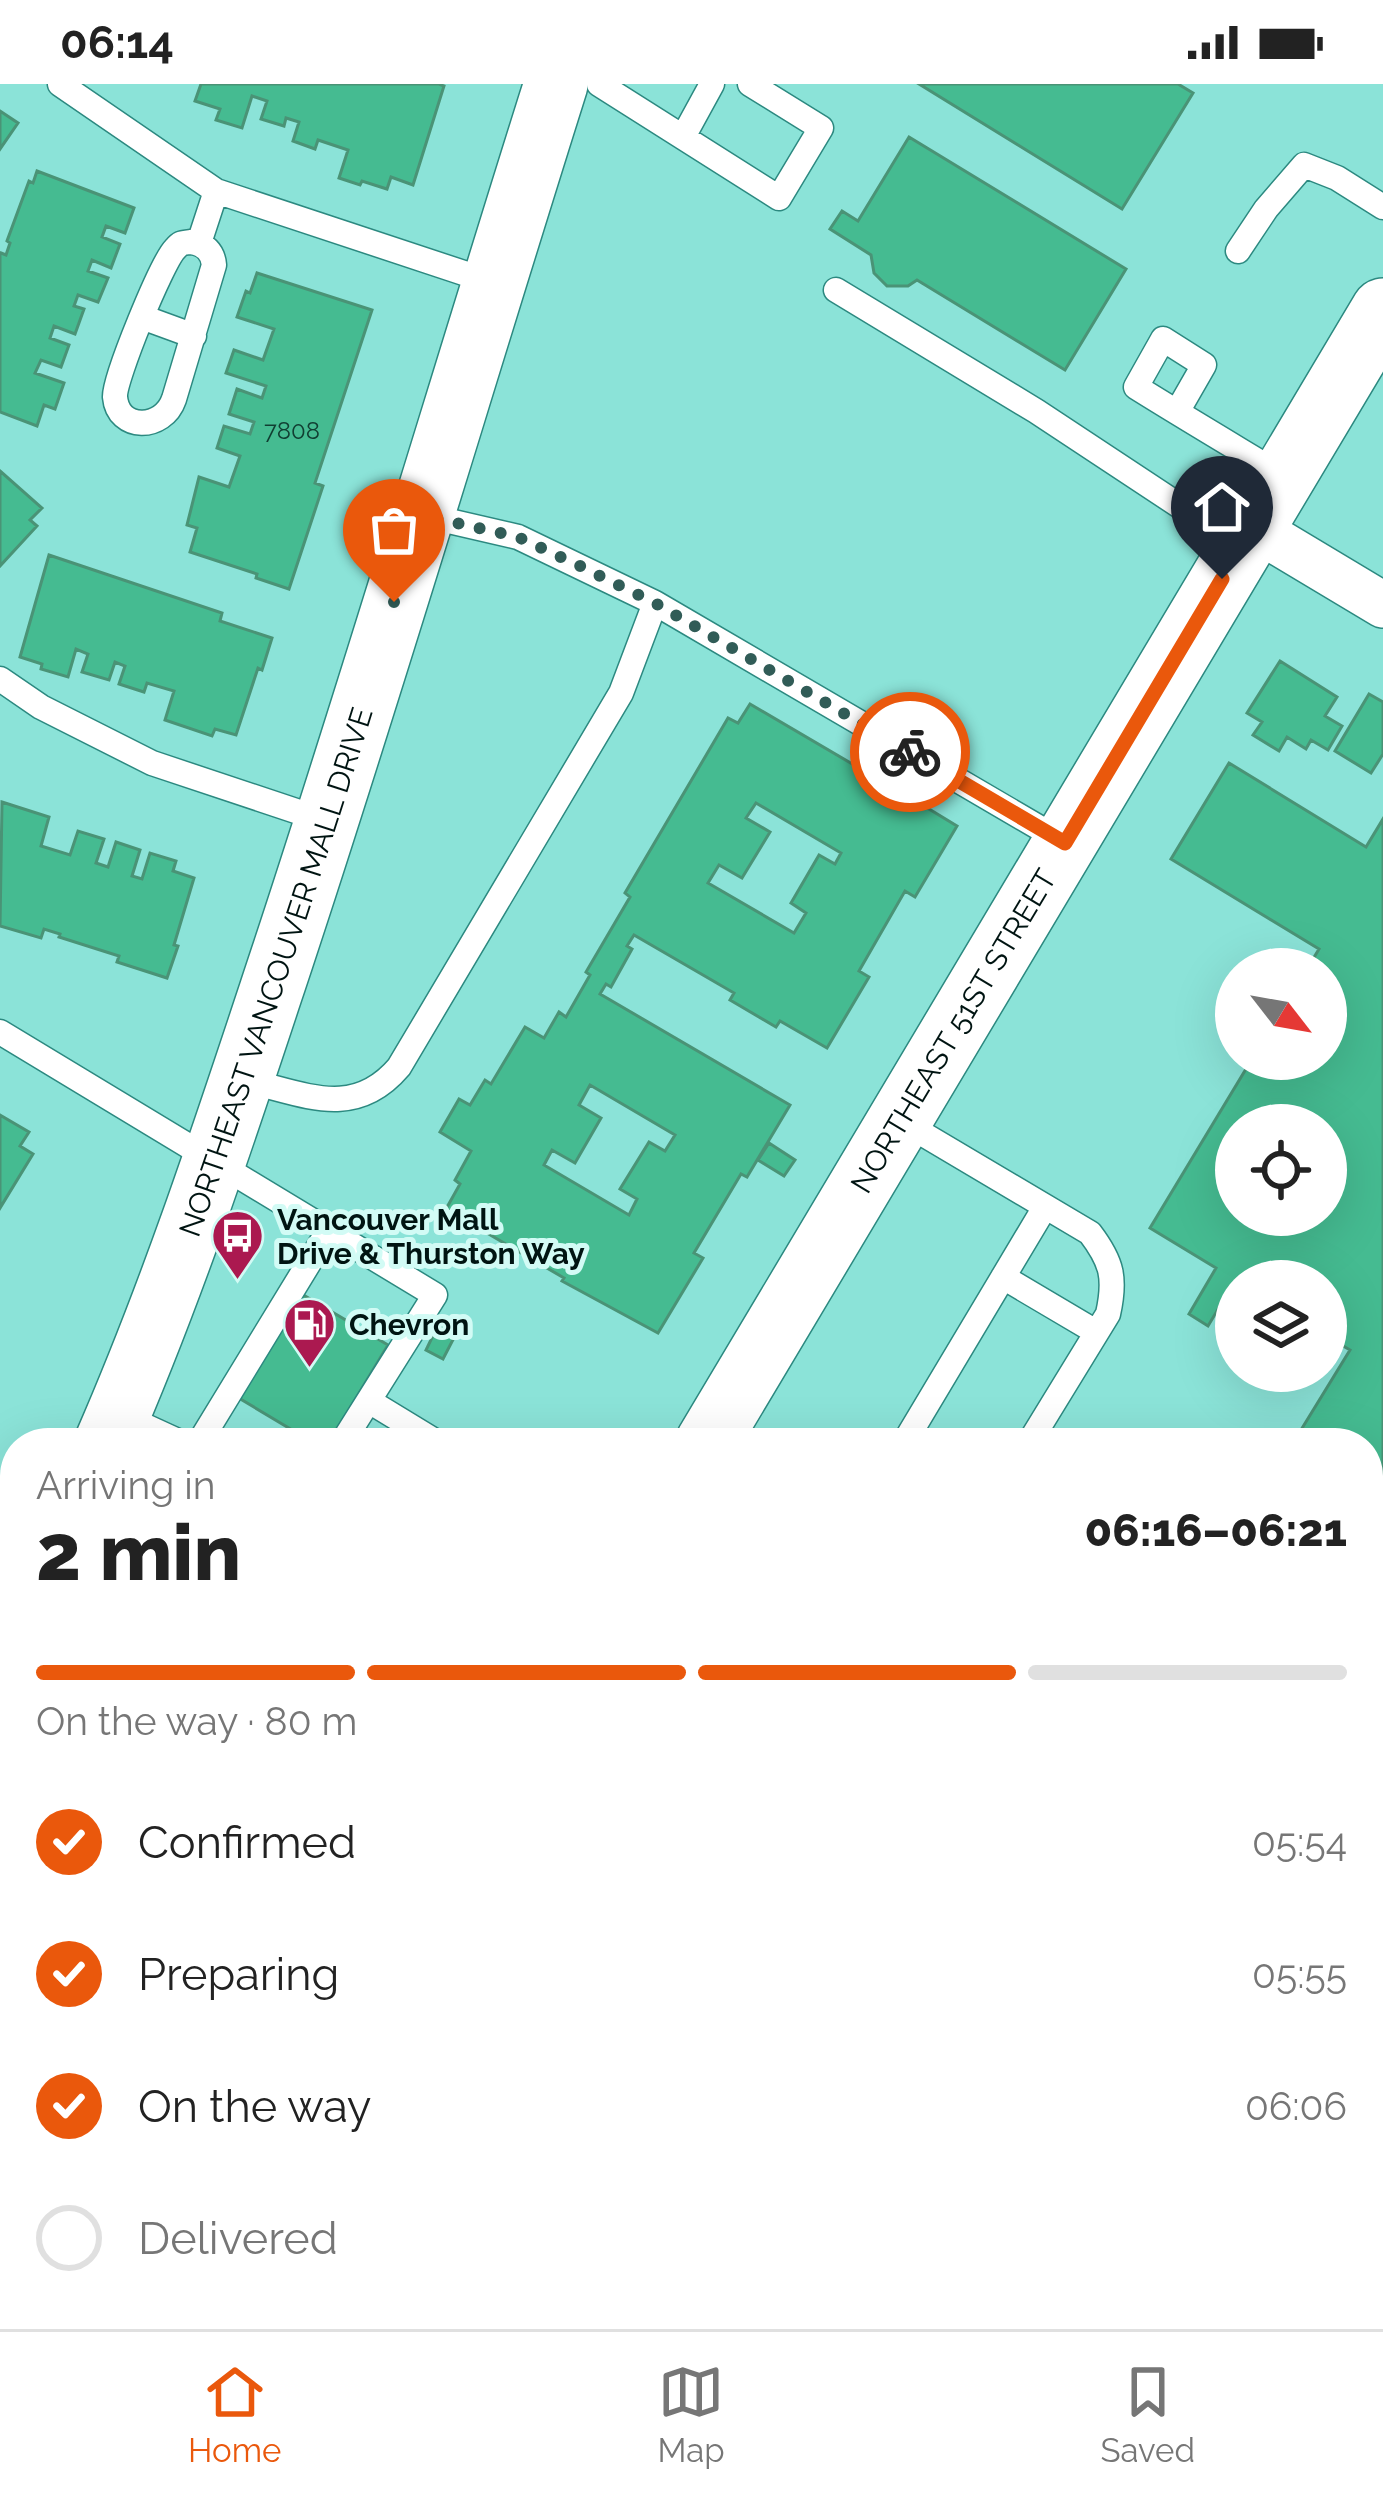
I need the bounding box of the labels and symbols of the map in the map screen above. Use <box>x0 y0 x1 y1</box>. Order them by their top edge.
house number: 7808 <box>264 416 320 445</box>
pin <box>1171 456 1273 579</box>
pin <box>343 479 445 602</box>
courier <box>850 692 970 812</box>
street label: NORTHEAST VANCOUVER MALL DRIVE <box>171 703 379 1241</box>
street label: NORTHEAST 51ST STREET <box>843 863 1063 1199</box>
north arrow <box>1215 948 1347 1080</box>
place label: Vancouver Mall Drive & Thurston Way <box>277 1202 585 1271</box>
bus stop icon: Vancouver Mall Drive & Thurston Way <box>210 1208 266 1282</box>
fuel station icon: Chevron <box>282 1296 338 1370</box>
place label: Chevron <box>349 1307 469 1342</box>

